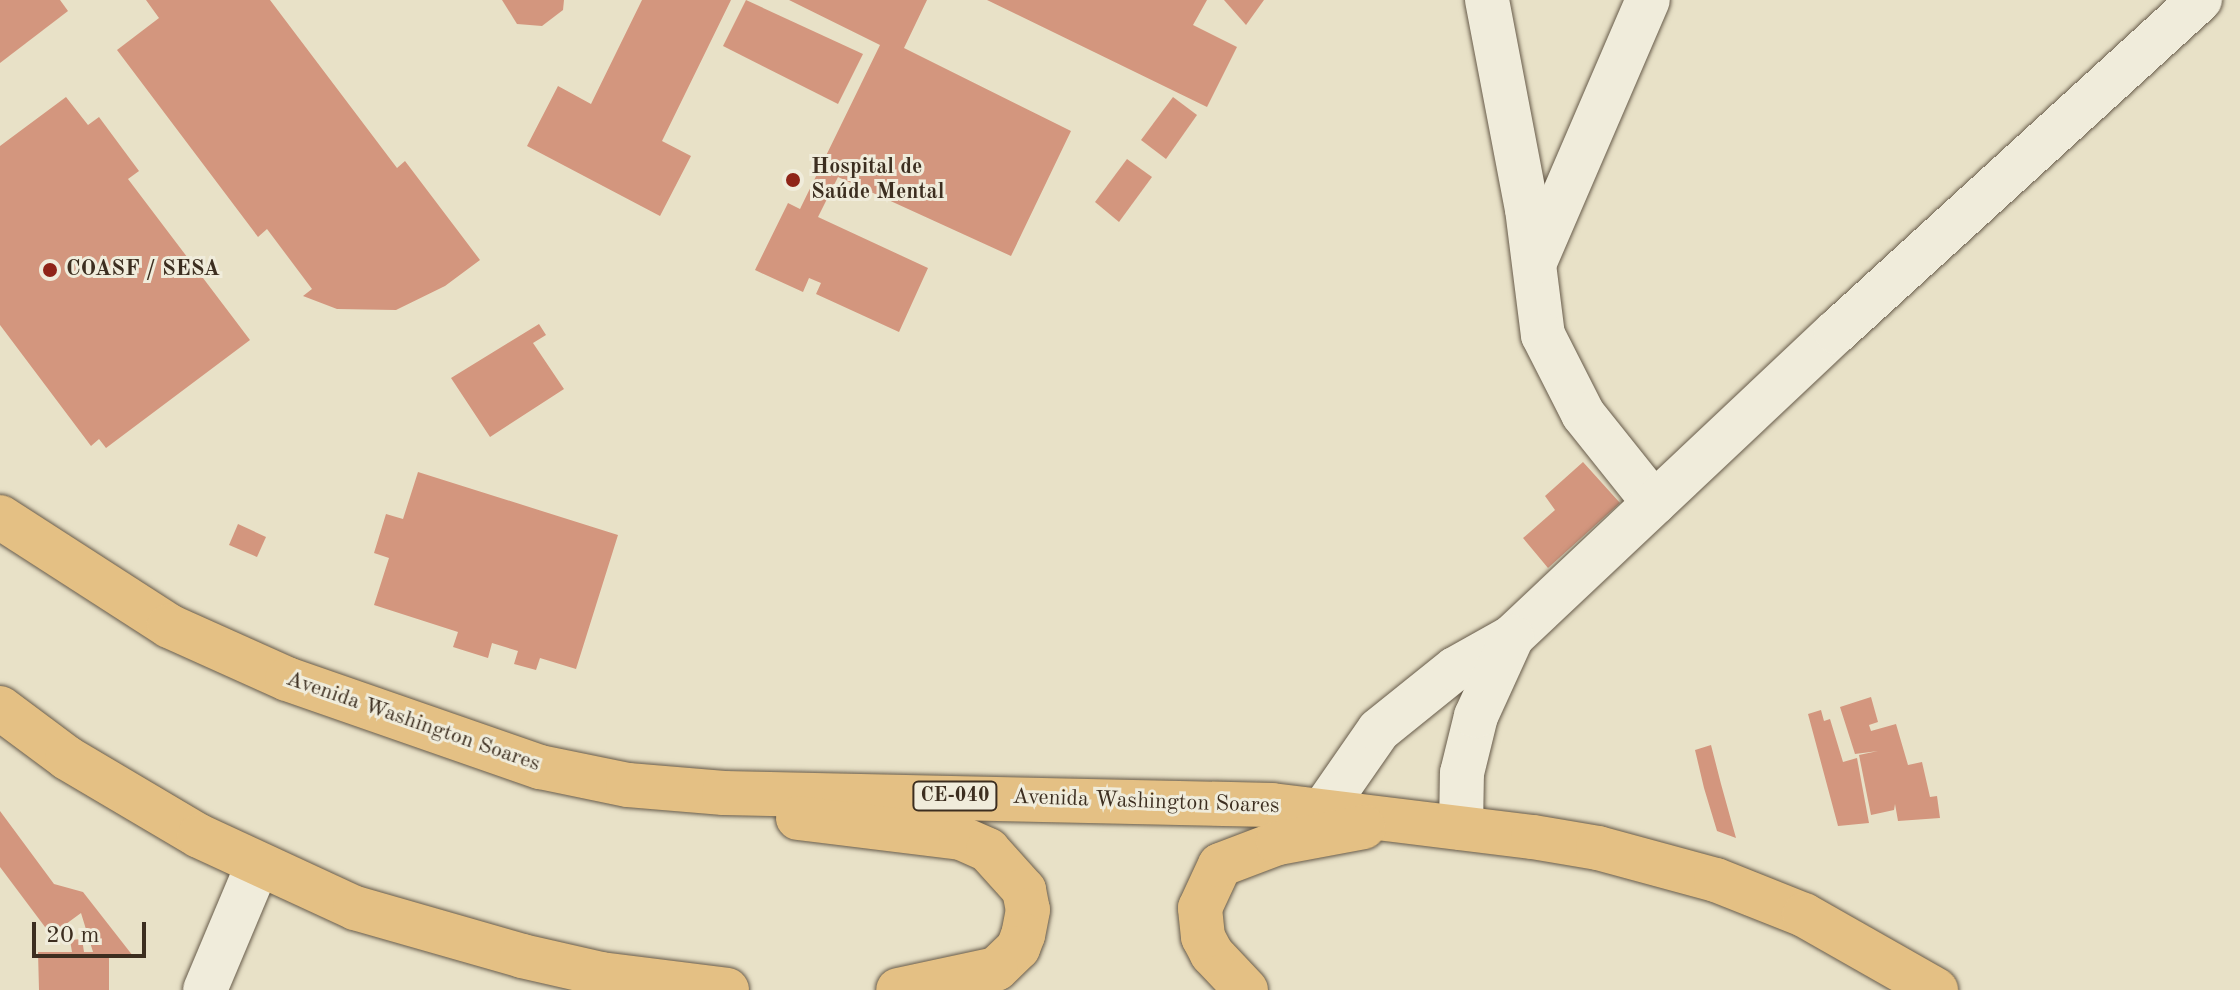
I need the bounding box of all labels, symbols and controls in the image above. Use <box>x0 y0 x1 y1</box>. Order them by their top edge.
place label: Hospital de Saúde Mental <box>811 154 944 206</box>
marker: Hospital de Saúde Mental <box>782 169 804 191</box>
place label: COASF / SESA <box>66 257 220 283</box>
marker: COASF / SESA <box>41 261 59 279</box>
street label: Avenida Washington Soares <box>282 666 544 778</box>
road number: CE-040 <box>911 780 999 812</box>
street label: Avenida Washington Soares <box>1012 784 1280 820</box>
scale bar <box>36 906 150 956</box>
text: 20 m <box>46 924 100 948</box>

